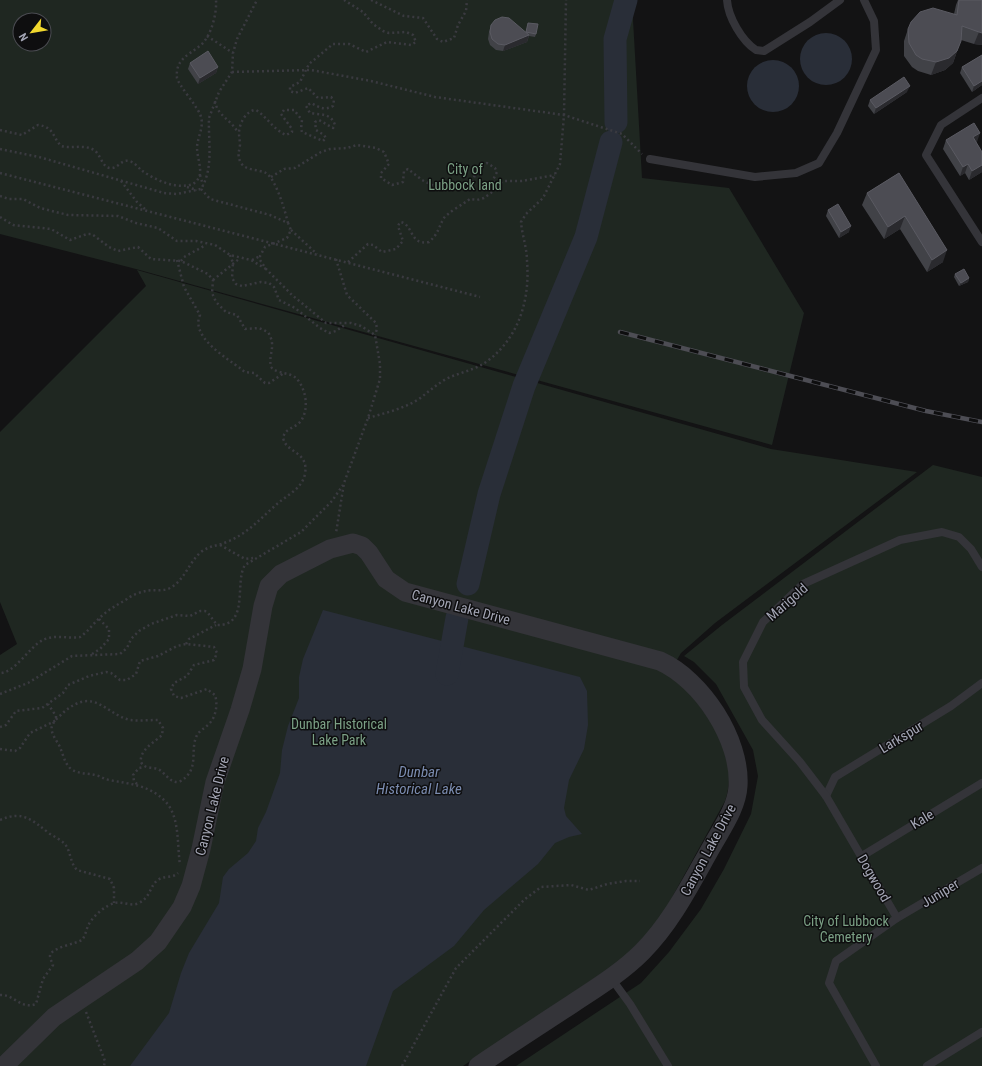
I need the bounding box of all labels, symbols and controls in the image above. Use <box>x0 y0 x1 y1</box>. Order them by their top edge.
north arrow <box>12 12 52 52</box>
text: N <box>16 30 31 43</box>
park label: City of Lubbock land <box>428 161 502 193</box>
street label: Marigold <box>763 580 811 624</box>
street label: Canyon Lake Drive <box>410 586 512 628</box>
park label: Dunbar Historical Lake Park <box>291 716 387 748</box>
street label: Larkspur <box>876 718 926 756</box>
street label: Canyon Lake Drive <box>192 754 232 857</box>
water label: Dunbar Historical Lake <box>376 763 462 798</box>
street label: Canyon Lake Drive <box>677 801 739 899</box>
street label: Kale <box>908 806 937 832</box>
street label: Dogwood <box>854 851 894 905</box>
street label: Juniper <box>918 876 962 910</box>
park label: City of Lubbock Cemetery <box>803 913 890 945</box>

